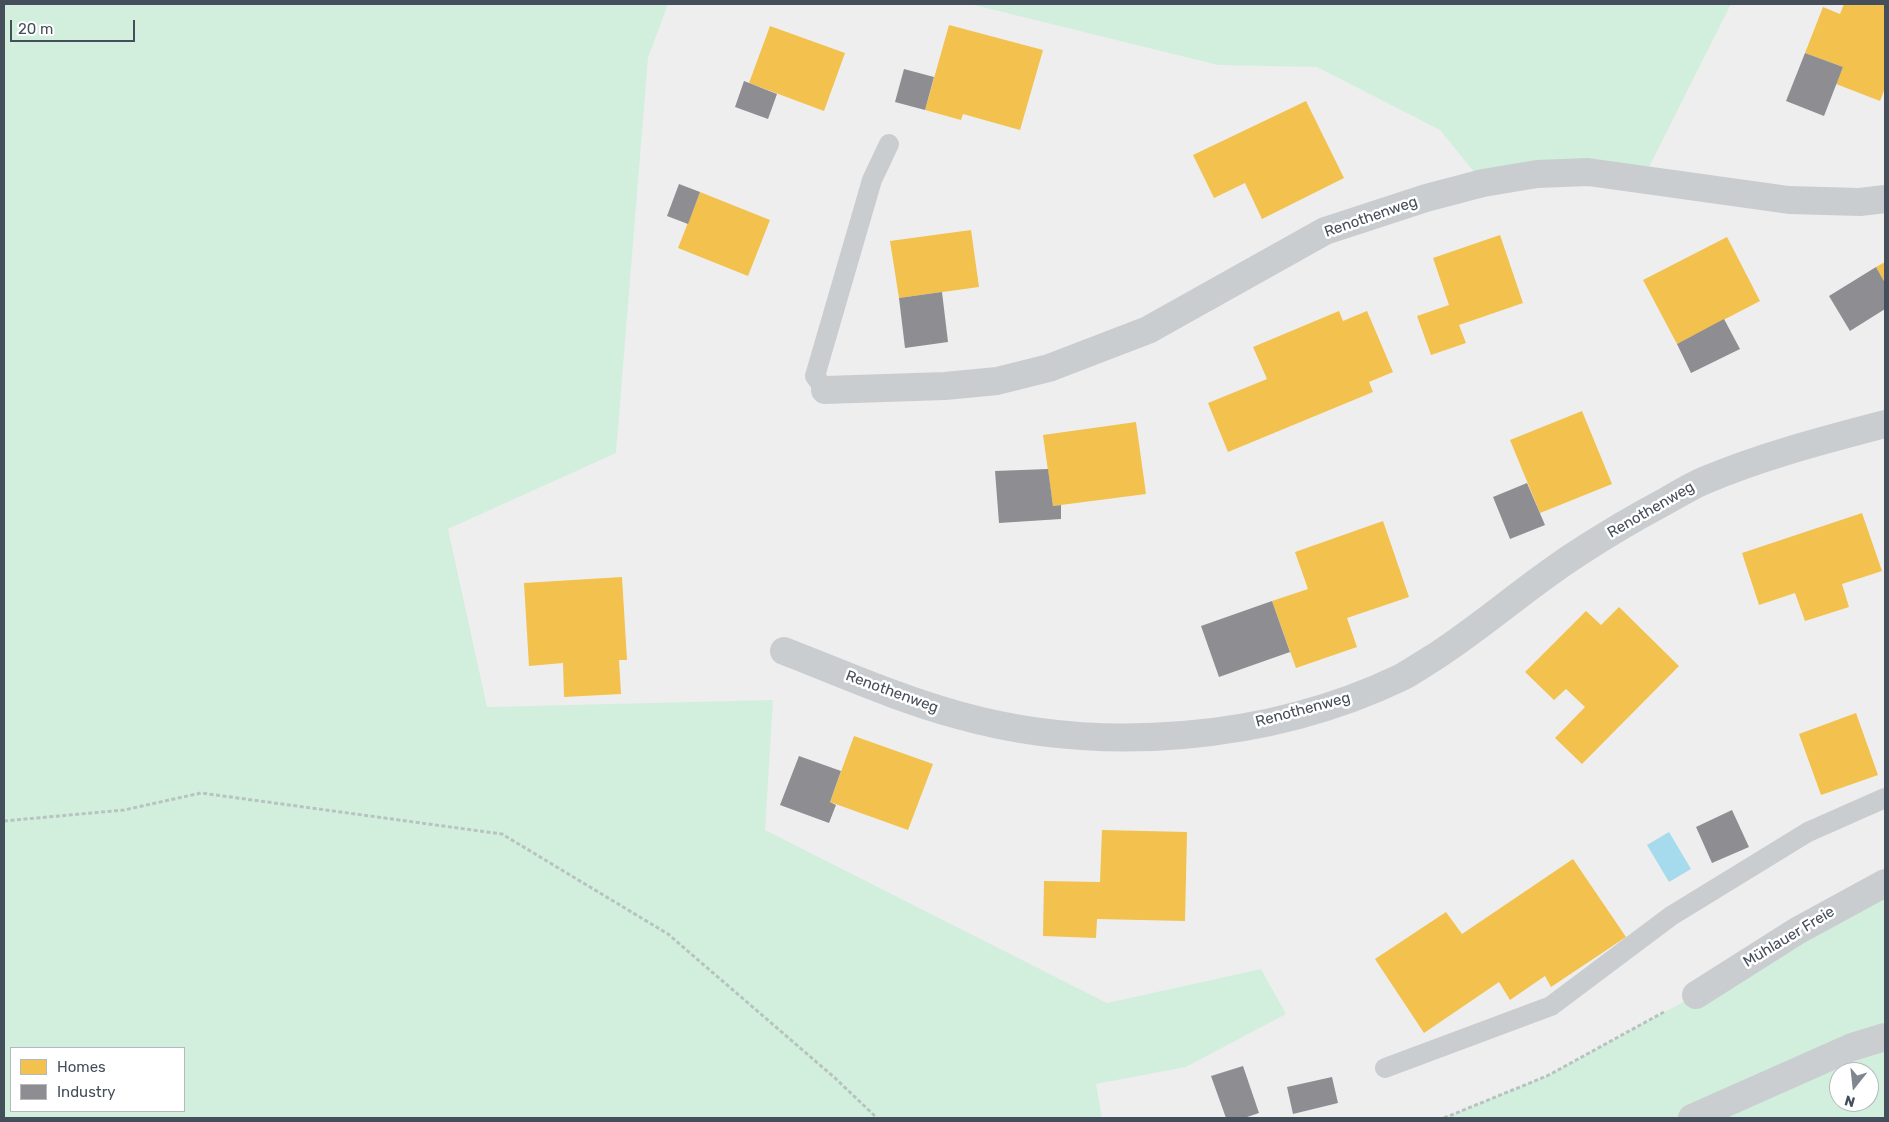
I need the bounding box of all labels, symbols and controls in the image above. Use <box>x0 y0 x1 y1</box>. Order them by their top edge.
scale bar <box>12 10 138 42</box>
text: 20 m <box>18 20 53 38</box>
street label: Renothenweg <box>1322 193 1420 241</box>
street label: Renothenweg <box>1604 478 1698 542</box>
street label: Renothenweg <box>843 667 941 717</box>
street label: Renothenweg <box>1254 689 1352 731</box>
street label: Mühlauer Freie <box>1740 903 1838 971</box>
legend <box>10 1047 185 1112</box>
text: Homes <box>57 1058 106 1076</box>
north arrow <box>1829 1062 1879 1112</box>
text: Industry <box>57 1083 116 1101</box>
text: N <box>1843 1091 1857 1111</box>

